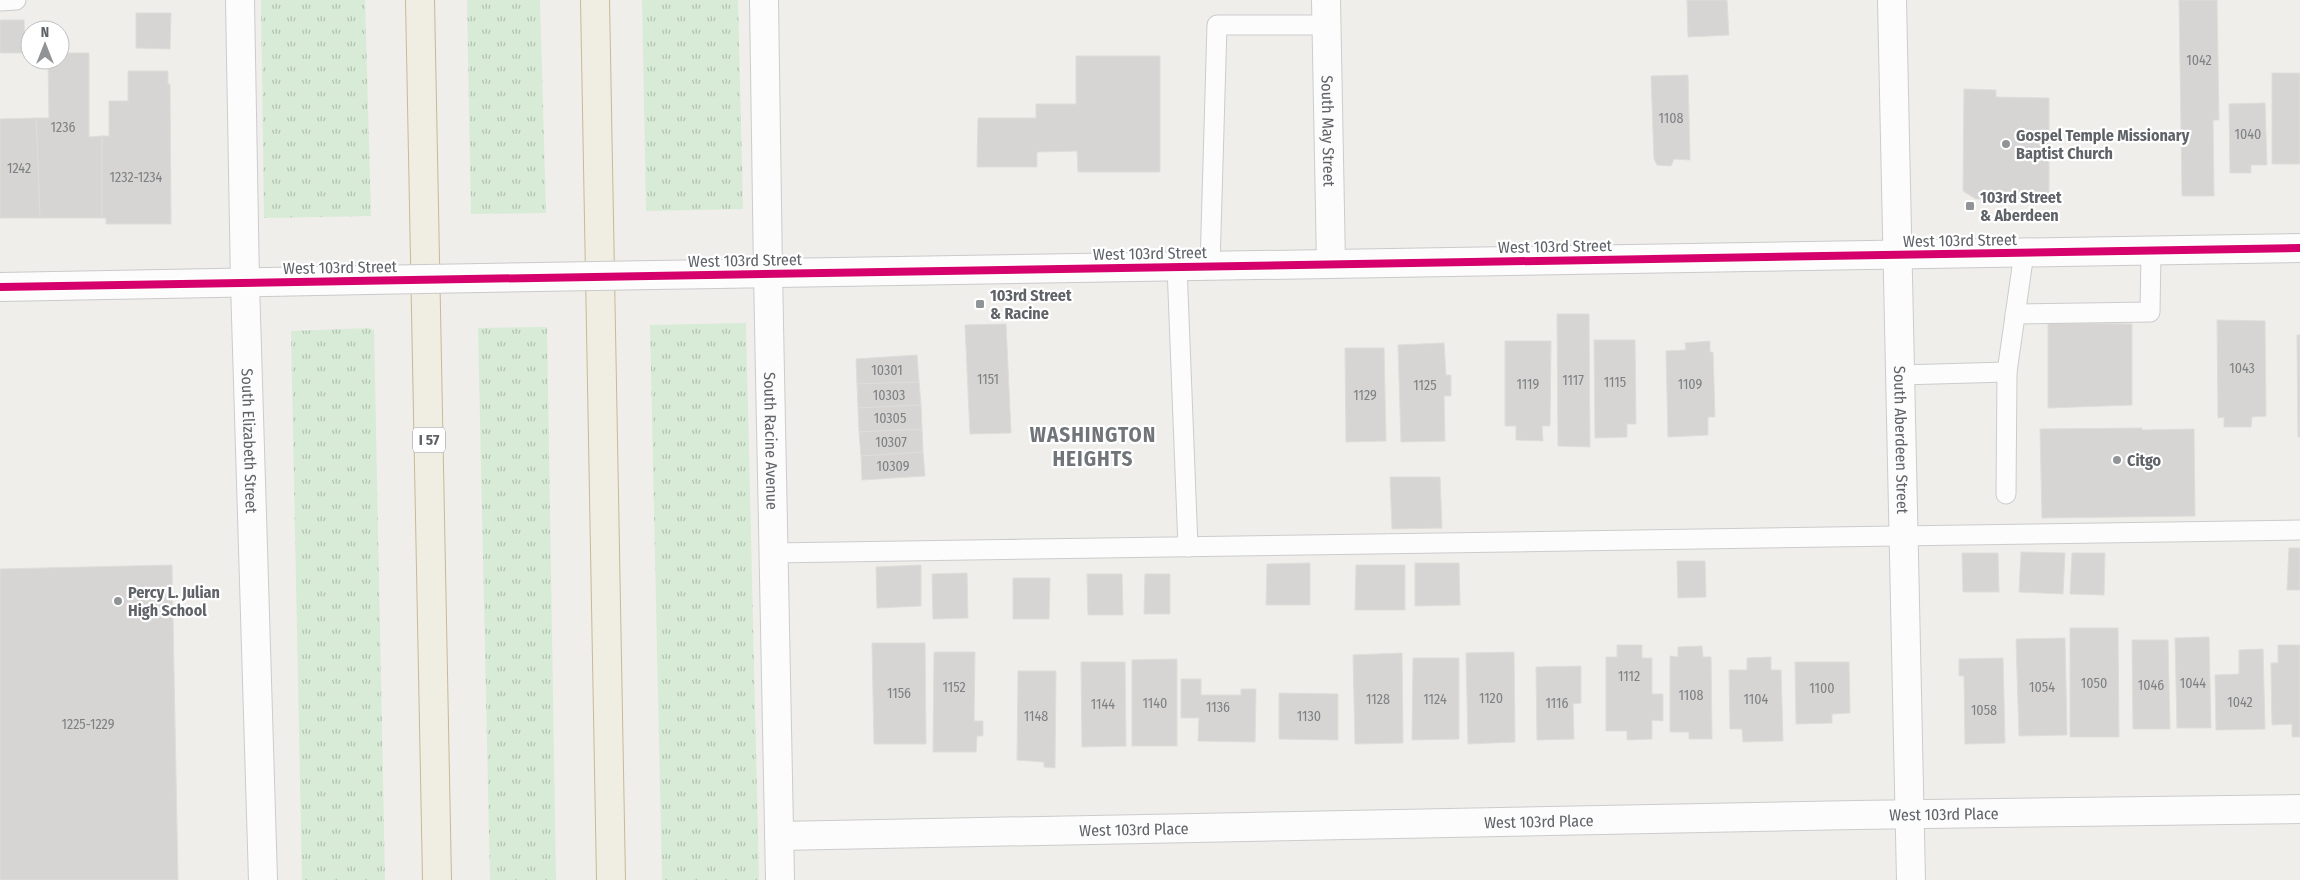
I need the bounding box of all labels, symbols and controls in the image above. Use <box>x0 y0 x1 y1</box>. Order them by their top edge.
north arrow <box>20 20 70 70</box>
text: N <box>41 24 49 41</box>
house number: 1042 <box>2186 52 2212 69</box>
street label: South May Street <box>1317 75 1339 188</box>
house number: 1108 <box>1658 110 1684 127</box>
house number: 1236 <box>51 119 75 136</box>
place label: Gospel Temple Missionary Baptist Church <box>2016 126 2190 163</box>
house number: 1040 <box>2235 126 2261 143</box>
marker: Gospel Temple Missionary Baptist Church <box>2000 138 2012 150</box>
house number: 1242 <box>7 160 31 177</box>
house number: 1232-1234 <box>110 169 163 186</box>
place label: 103rd Street & Aberdeen <box>1980 188 2062 225</box>
marker: 103rd Street & Aberdeen <box>1964 200 1976 212</box>
street label: West 103rd Street <box>1903 230 2018 251</box>
street label: West 103rd Street <box>1498 236 1613 257</box>
street label: West 103rd Street <box>1093 243 1208 264</box>
street label: West 103rd Street <box>688 250 803 271</box>
street label: West 103rd Street <box>283 257 398 278</box>
place label: 103rd Street & Racine <box>990 286 1072 323</box>
marker: 103rd Street & Racine <box>974 298 986 310</box>
house number: 1043 <box>2229 360 2255 377</box>
house number: 10301 <box>871 362 903 379</box>
street label: South Aberdeen Street <box>1890 366 1912 515</box>
street label: South Elizabeth Street <box>238 368 261 514</box>
house number: 1151 <box>977 371 999 388</box>
street label: South Racine Avenue <box>760 372 782 510</box>
house number: 1117 <box>1562 372 1584 389</box>
house number: 1115 <box>1604 374 1626 391</box>
house number: 1119 <box>1517 376 1540 393</box>
house number: 1109 <box>1678 376 1703 393</box>
house number: 1125 <box>1413 377 1437 394</box>
house number: 10303 <box>873 387 905 404</box>
house number: 1129 <box>1353 387 1377 404</box>
house number: 10305 <box>874 410 906 427</box>
district label: WASHINGTON HEIGHTS <box>1030 422 1156 472</box>
road number: I 57 <box>413 428 445 452</box>
house number: 10307 <box>875 434 907 451</box>
place label: Citgo <box>2127 451 2162 470</box>
marker: Citgo <box>2111 454 2123 466</box>
house number: 10309 <box>877 458 910 475</box>
place label: Percy L. Julian High School <box>128 583 220 620</box>
marker: Percy L. Julian High School <box>112 595 124 607</box>
house number: 1112 <box>1618 668 1640 685</box>
house number: 1050 <box>2081 675 2107 692</box>
house number: 1044 <box>2180 675 2206 692</box>
house number: 1046 <box>2138 677 2164 694</box>
house number: 1152 <box>942 679 966 696</box>
house number: 1054 <box>2029 679 2055 696</box>
house number: 1100 <box>1809 680 1835 697</box>
house number: 1156 <box>887 685 911 702</box>
house number: 1108 <box>1678 687 1704 704</box>
house number: 1120 <box>1479 690 1503 707</box>
house number: 1128 <box>1366 691 1390 708</box>
house number: 1124 <box>1423 691 1447 708</box>
house number: 1104 <box>1744 691 1769 708</box>
house number: 1042 <box>2227 694 2253 711</box>
house number: 1140 <box>1143 695 1167 712</box>
house number: 1116 <box>1546 695 1569 712</box>
house number: 1144 <box>1091 696 1115 713</box>
house number: 1136 <box>1206 699 1230 716</box>
house number: 1058 <box>1971 702 1997 719</box>
house number: 1148 <box>1024 708 1048 725</box>
house number: 1130 <box>1297 708 1321 725</box>
house number: 1225-1229 <box>62 716 115 733</box>
street label: West 103rd Place <box>1889 804 1999 825</box>
street label: West 103rd Place <box>1484 811 1594 832</box>
street label: West 103rd Place <box>1079 819 1189 840</box>

